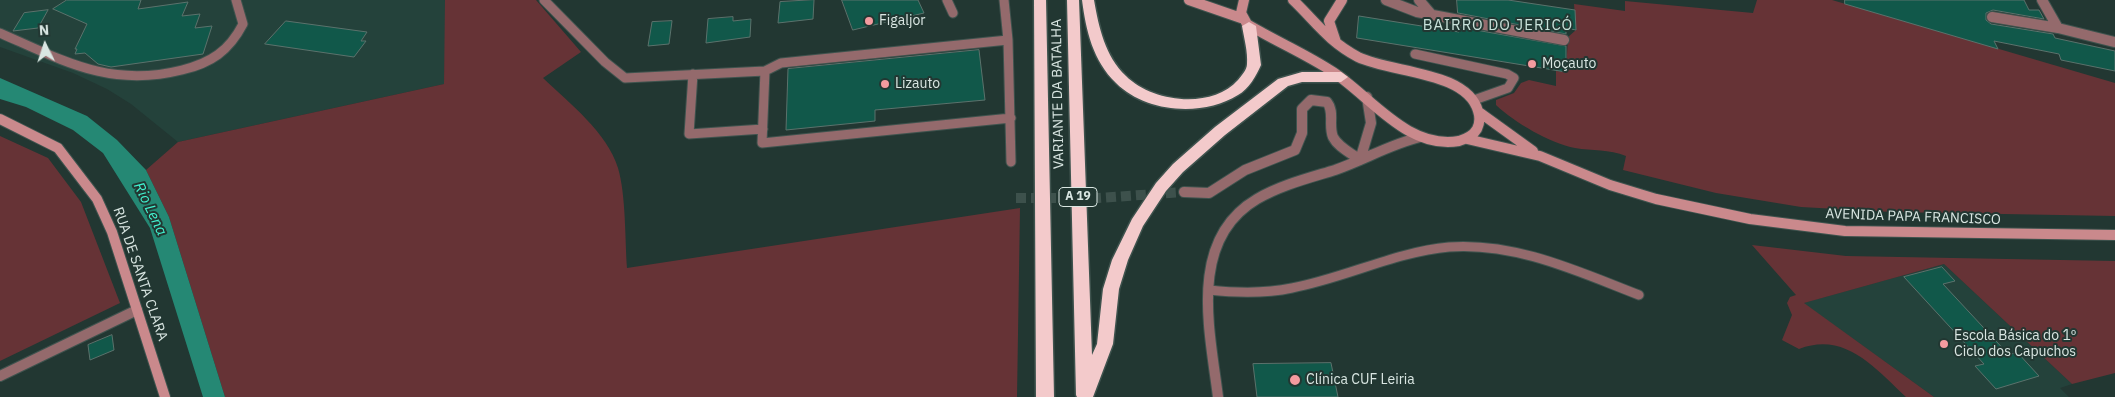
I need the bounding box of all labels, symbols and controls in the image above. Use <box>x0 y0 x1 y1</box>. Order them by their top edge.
place label: Figaljor <box>879 13 925 29</box>
marker: Figaljor <box>863 15 875 27</box>
district label: BAIRRO DO JERICÓ <box>1421 17 1575 35</box>
street label: VARIANTE DA BATALHA <box>1048 19 1068 169</box>
north arrow <box>20 20 70 70</box>
text: N <box>38 21 50 39</box>
place label: Moçauto <box>1542 56 1596 72</box>
marker: Moçauto <box>1526 58 1538 70</box>
place label: Lizauto <box>895 76 940 92</box>
marker: Lizauto <box>879 78 891 90</box>
water label: Rio Lena <box>129 179 171 239</box>
road number: A 19 <box>1059 188 1097 206</box>
street label: RUA DE SANTA CLARA <box>109 205 171 343</box>
street label: AVENIDA PAPA FRANCISCO <box>1825 206 2001 228</box>
place label: Escola Básica do 1º Ciclo dos Capuchos <box>1954 328 2076 361</box>
marker: Escola Básica do 1º Ciclo dos Capuchos <box>1938 338 1950 350</box>
place label: Clínica CUF Leiria <box>1306 372 1415 388</box>
marker: Clínica CUF Leiria <box>1288 373 1302 387</box>

